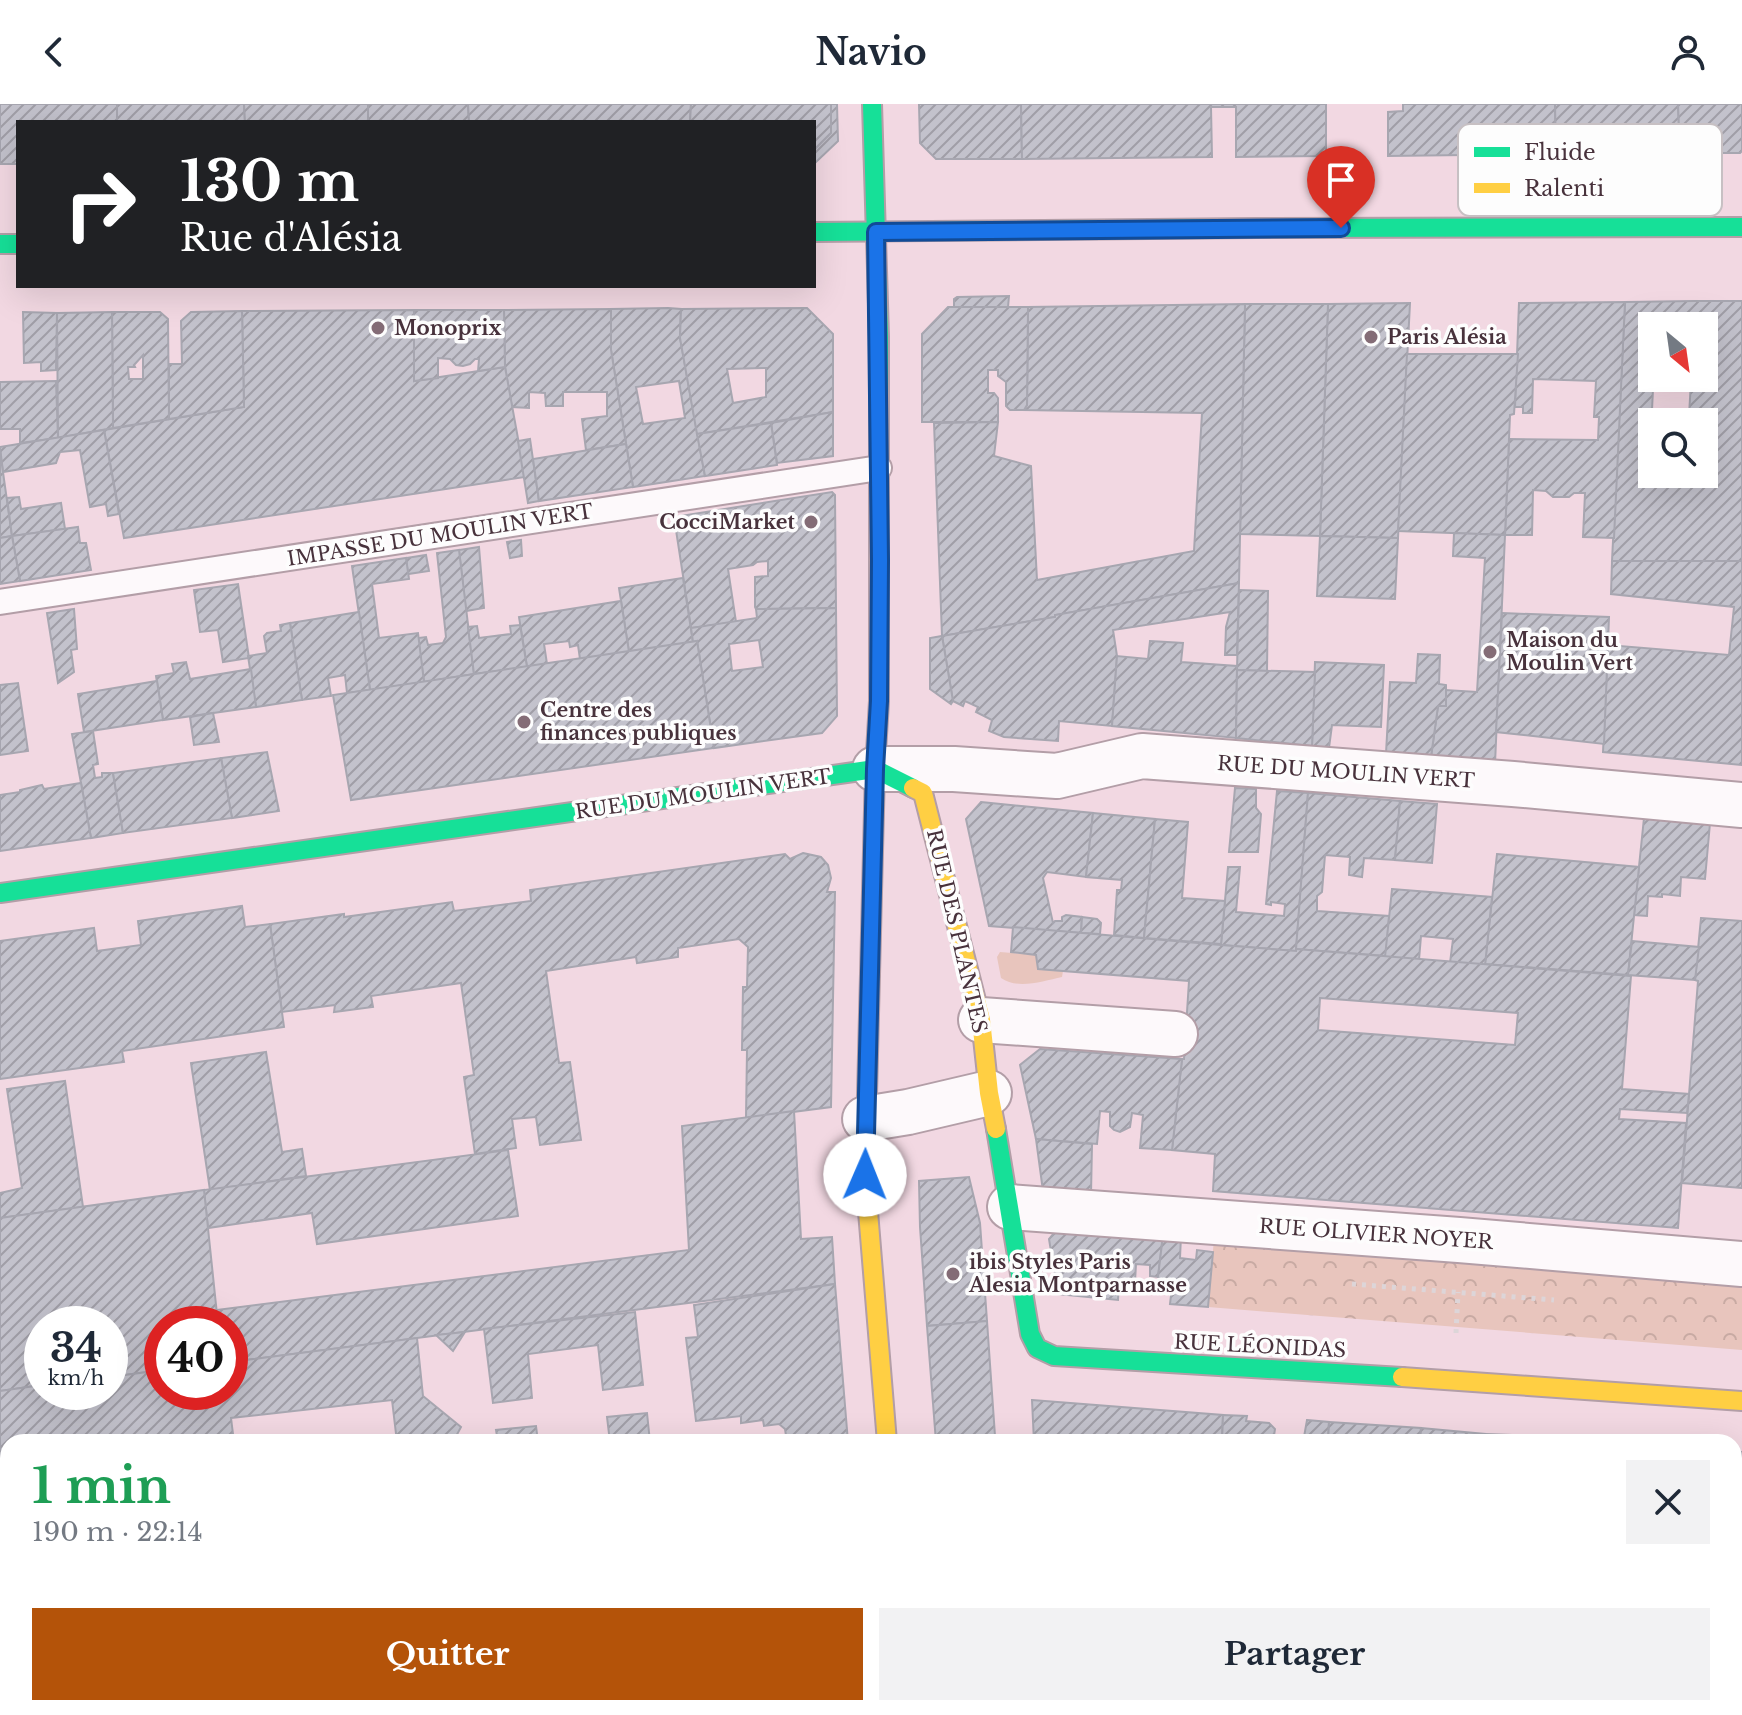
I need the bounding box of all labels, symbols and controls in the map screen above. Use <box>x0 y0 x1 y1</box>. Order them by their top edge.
icon: back <box>32 30 76 74</box>
text: Navio <box>815 30 927 75</box>
icon: person <box>1666 30 1710 74</box>
legend <box>1458 124 1722 216</box>
text: Fluide <box>1524 139 1596 166</box>
pin <box>1307 146 1375 228</box>
text: 130 m <box>180 147 359 216</box>
icon: right <box>48 152 152 256</box>
icon: arrive <box>1319 158 1363 202</box>
text: Ralenti <box>1524 175 1605 202</box>
text: Rue d'Alésia <box>180 216 402 261</box>
north arrow <box>1638 312 1718 392</box>
map controls <box>1638 312 1718 488</box>
place label: Monoprix <box>394 316 501 340</box>
marker: Monoprix <box>369 319 387 337</box>
place label: Paris Alésia <box>1387 325 1507 349</box>
marker: Paris Alésia <box>1362 328 1380 346</box>
button: search <box>1638 408 1718 488</box>
street label: IMPASSE DU MOULIN VERT <box>285 499 595 571</box>
place label: CocciMarket <box>659 510 795 534</box>
marker: CocciMarket <box>802 513 820 531</box>
place label: Maison du Moulin Vert <box>1506 628 1633 675</box>
marker: Maison du Moulin Vert <box>1481 643 1499 661</box>
place label: Centre des finances publiques <box>540 698 737 745</box>
marker: Centre des finances publiques <box>515 713 533 731</box>
street label: RUE DU MOULIN VERT <box>1216 751 1476 793</box>
street label: RUE DU MOULIN VERT <box>574 764 832 824</box>
street label: RUE DES PLANTES <box>922 827 992 1035</box>
position arrow <box>823 1133 907 1217</box>
street label: RUE OLIVIER NOYER <box>1258 1214 1495 1254</box>
place label: ibis Styles Paris Alesia Montparnasse <box>968 1250 1187 1297</box>
marker: ibis Styles Paris Alesia Montparnasse <box>944 1265 962 1283</box>
speed limit sign: 40 <box>144 1306 248 1410</box>
text: 34 <box>50 1323 102 1373</box>
street label: RUE LÉONIDAS <box>1173 1329 1347 1362</box>
text: km/h <box>48 1366 104 1390</box>
text: 1 min <box>32 1456 171 1516</box>
button: close <box>1626 1460 1710 1544</box>
text: 190 m · 22:14 <box>32 1516 203 1548</box>
button: Quitter <box>32 1608 863 1700</box>
button: Partager <box>879 1608 1710 1700</box>

